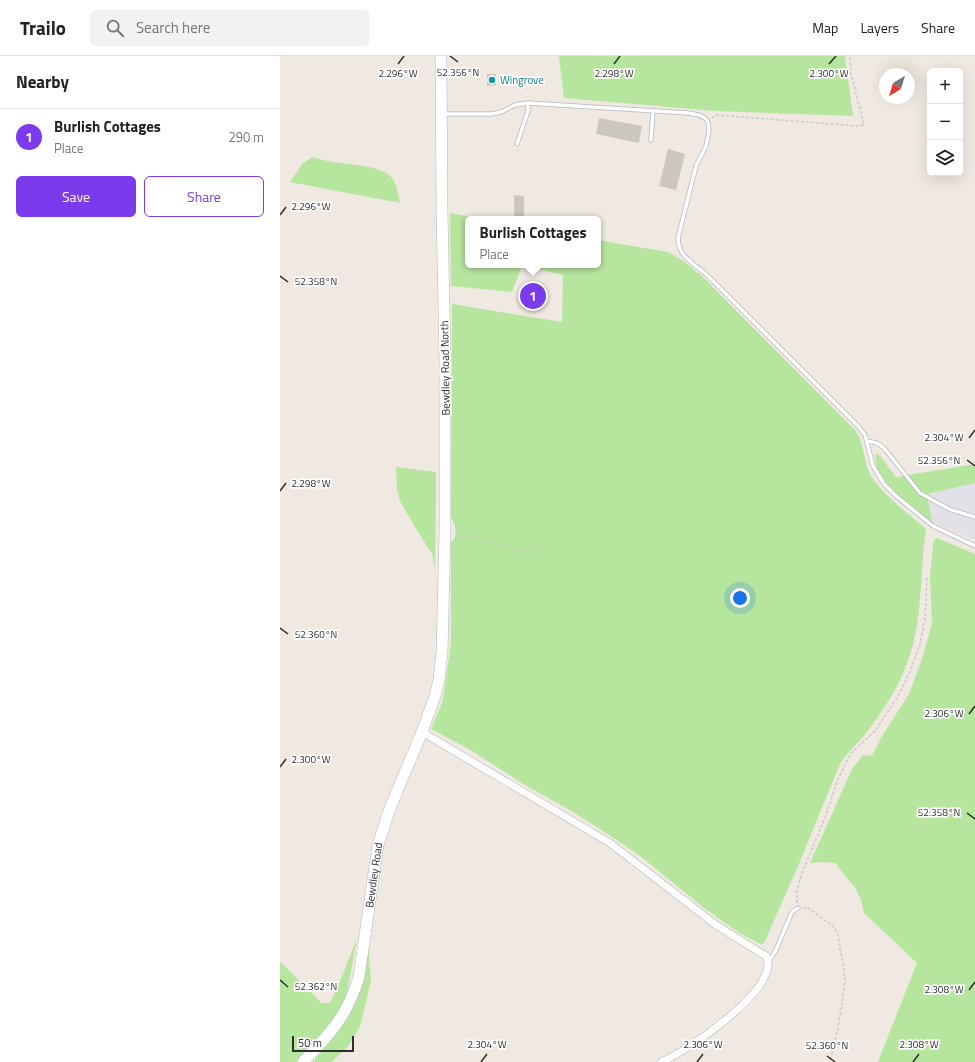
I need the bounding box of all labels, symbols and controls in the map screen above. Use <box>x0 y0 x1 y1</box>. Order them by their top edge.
search box <box>90 10 370 46</box>
text: Trailo <box>20 13 66 42</box>
text: Search here <box>136 16 210 39</box>
icon: search <box>104 17 126 39</box>
text: Map <box>812 17 838 38</box>
text: Layers <box>860 17 899 38</box>
text: Share <box>921 17 955 38</box>
text: 52.356°N <box>437 65 479 80</box>
text: 2.296°W <box>378 66 418 81</box>
text: 2.298°W <box>594 66 634 81</box>
text: 2.300°W <box>809 66 849 81</box>
north arrow <box>879 68 915 104</box>
map controls <box>927 68 963 176</box>
button: + <box>927 68 963 104</box>
text: Nearby <box>16 69 69 95</box>
place label: Wingrove <box>500 72 544 88</box>
marker: Wingrove <box>487 75 497 85</box>
button: − <box>927 104 963 140</box>
text: Burlish Cottages <box>54 115 161 138</box>
text: 1 <box>25 127 33 147</box>
text: 290 m <box>228 127 264 147</box>
text: Place <box>54 138 83 158</box>
button: layers <box>927 140 963 176</box>
button: Save <box>16 176 136 217</box>
button: Share <box>144 176 264 217</box>
text: 2.296°W <box>291 199 331 214</box>
popup <box>465 216 601 268</box>
text: Burlish Cottages <box>480 221 586 244</box>
text: Place <box>480 244 509 264</box>
text: 52.358°N <box>295 274 337 289</box>
pin: 1 <box>520 281 546 311</box>
street label: Bewdley Road North <box>436 320 454 416</box>
text: 2.304°W <box>924 430 964 445</box>
text: 52.356°N <box>918 453 960 468</box>
text: 2.298°W <box>291 476 331 491</box>
your location <box>730 588 750 608</box>
text: 52.360°N <box>295 627 337 642</box>
text: 2.306°W <box>924 706 964 721</box>
text: 2.300°W <box>291 752 331 767</box>
text: 52.358°N <box>918 805 960 820</box>
street label: Bewdley Road <box>361 841 386 909</box>
text: 52.362°N <box>295 979 337 994</box>
text: 2.308°W <box>924 982 964 997</box>
scale bar <box>292 1034 354 1053</box>
text: 50 m <box>298 1035 322 1051</box>
text: 2.304°W <box>467 1037 507 1052</box>
text: 2.306°W <box>683 1037 723 1052</box>
text: 2.308°W <box>899 1037 939 1052</box>
text: 52.360°N <box>806 1038 848 1053</box>

